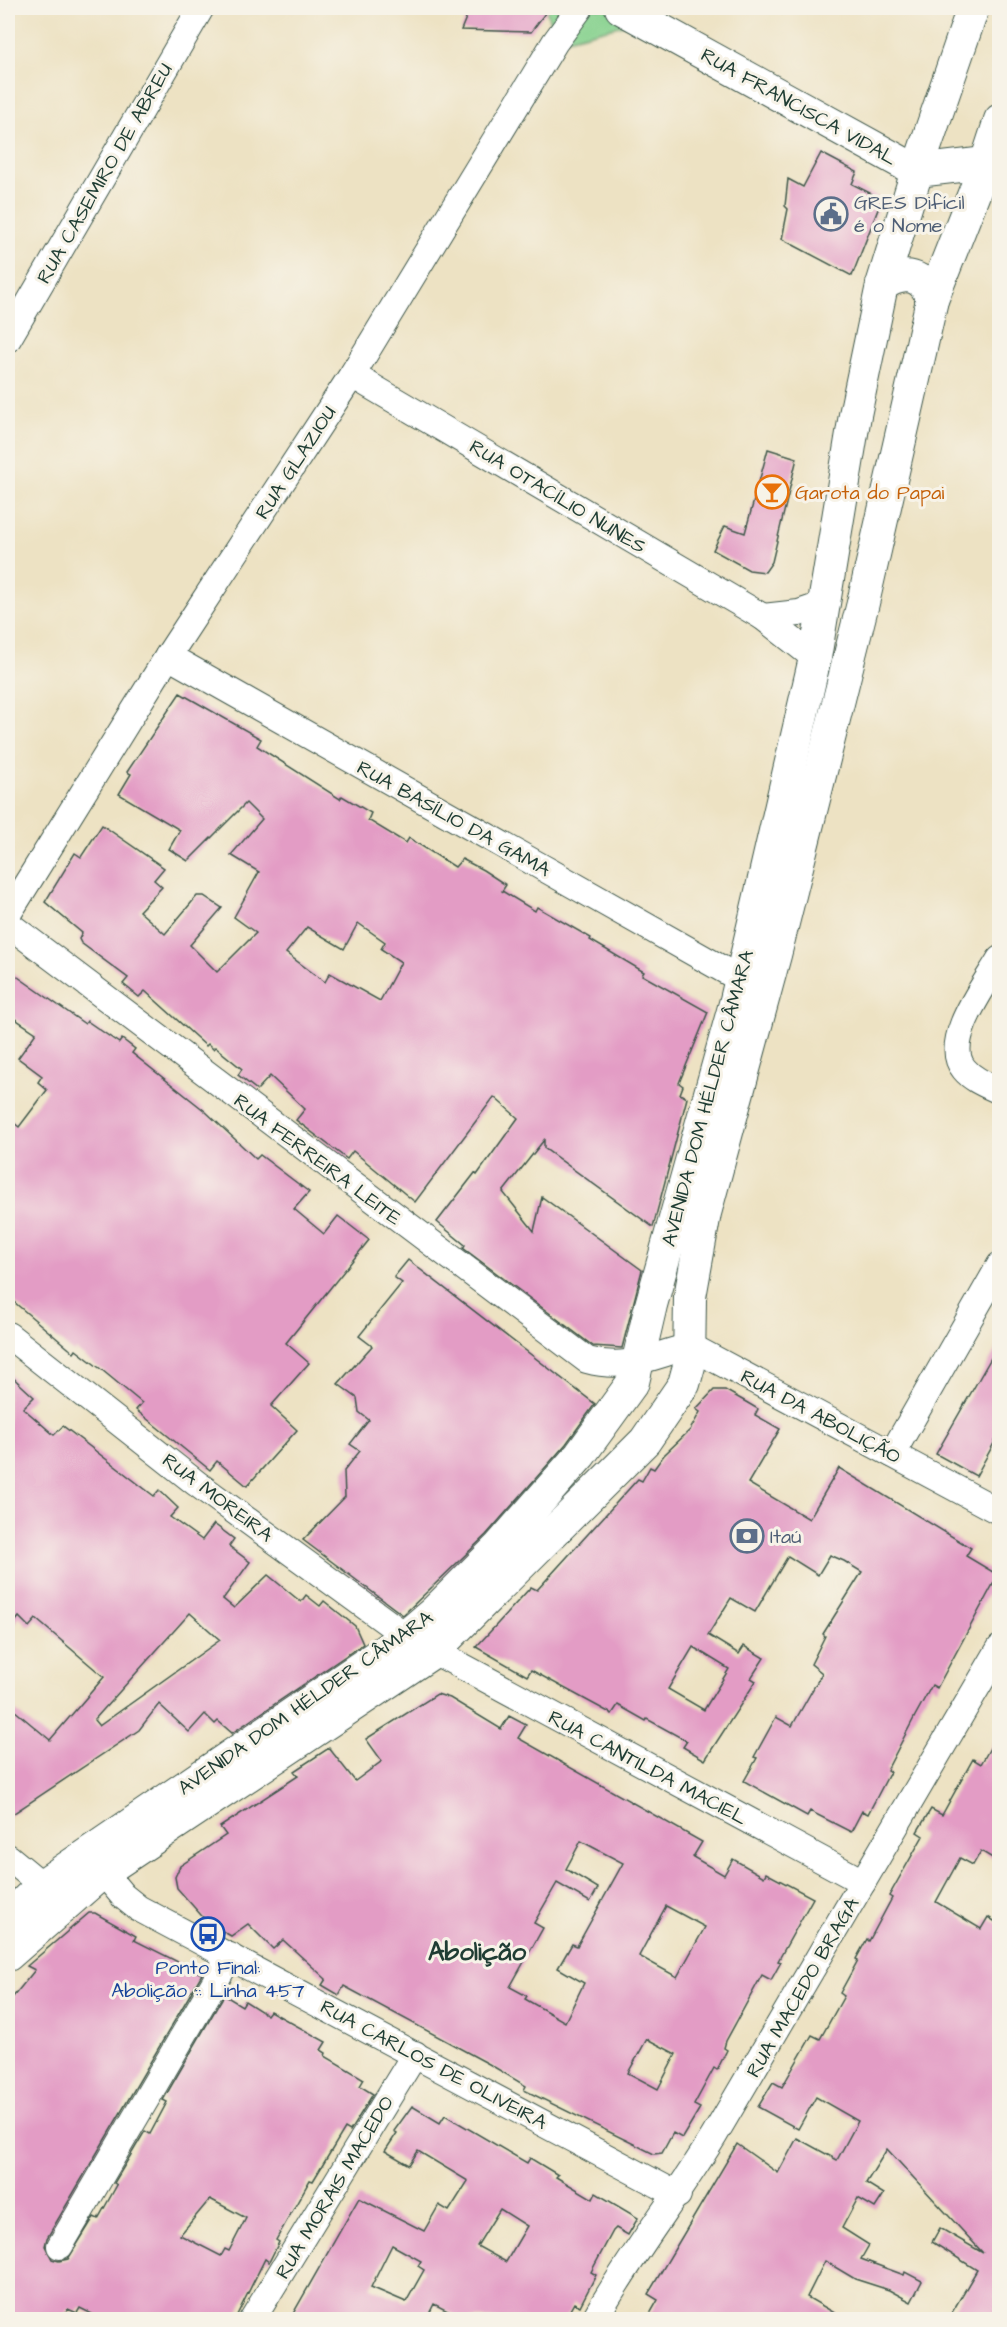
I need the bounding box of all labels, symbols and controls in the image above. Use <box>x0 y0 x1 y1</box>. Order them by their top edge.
street label: RUA FRANCISCA VIDAL <box>696 41 902 173</box>
street label: RUA CASEMIRO DE ABREU <box>30 58 180 289</box>
place label: GRES Difícil é o Nome <box>854 189 965 240</box>
public building icon: GRES Difícil é o Nome <box>813 196 849 232</box>
street label: RUA GLAZIOU <box>249 400 343 525</box>
street label: RUA OTACÍLIO NUNES <box>464 433 651 561</box>
bar icon: Garota do Papai <box>754 474 790 510</box>
place label: Garota do Papai <box>795 479 944 507</box>
street label: RUA BASÍLIO DA GAMA <box>352 754 555 884</box>
street label: AVENIDA DOM HÉLDER CÂMARA <box>655 947 761 1250</box>
street label: RUA FERREIRA LEITE <box>228 1087 407 1232</box>
street label: RUA DA ABOLIÇÃO <box>735 1363 906 1471</box>
street label: RUA MOREIRA <box>156 1447 279 1549</box>
bank icon: Itaú <box>729 1518 765 1554</box>
place label: Itaú <box>770 1523 801 1551</box>
street label: AVENIDA DOM HÉLDER CÂMARA <box>172 1604 439 1802</box>
street label: RUA CANTILDA MACIEL <box>543 1704 752 1832</box>
street label: RUA MACEDO BRAGA <box>740 1892 866 2083</box>
bus stop icon: Ponto Final: Abolição :: Linha 457 <box>190 1916 226 1952</box>
district label: Abolição <box>428 1934 526 1970</box>
place label: Ponto Final: Abolição :: Linha 457 <box>111 1954 305 2005</box>
street label: RUA CARLOS DE OLIVEIRA <box>315 1993 552 2137</box>
street label: RUA MORAIS MACEDO <box>269 2091 401 2284</box>

